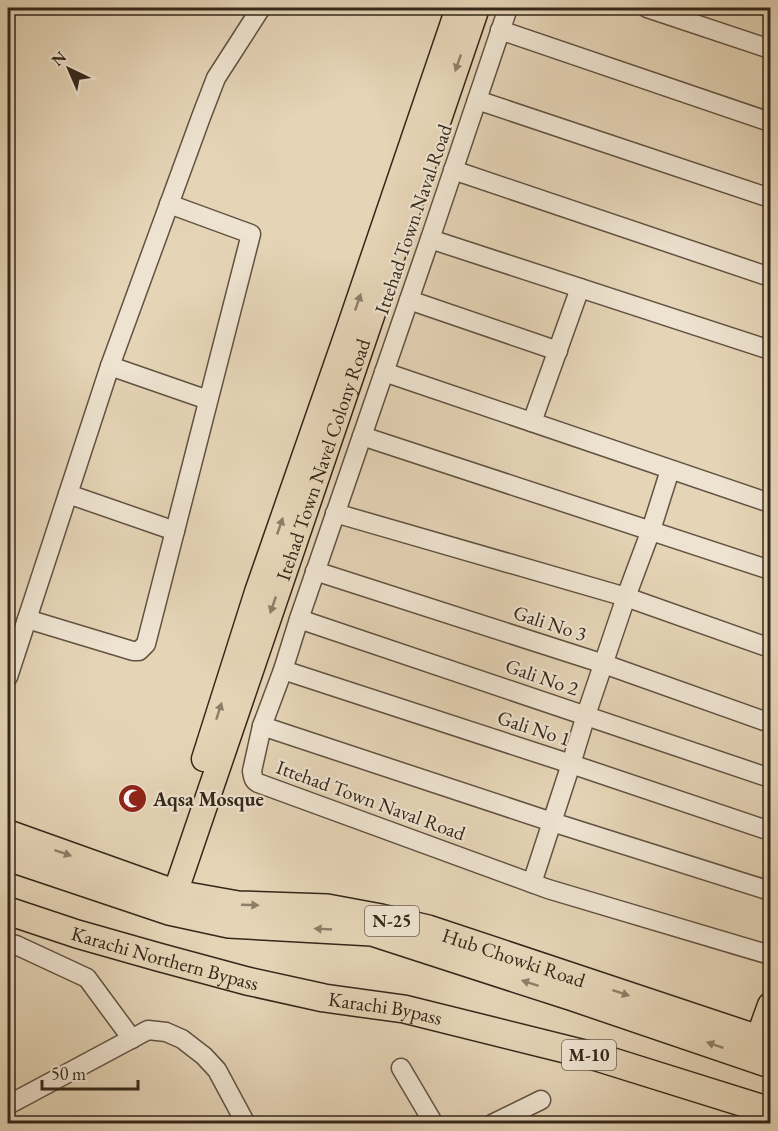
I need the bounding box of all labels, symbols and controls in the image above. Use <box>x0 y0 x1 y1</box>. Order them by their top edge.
north arrow <box>39 39 99 99</box>
text: N <box>47 46 71 71</box>
one-way arrow <box>453 54 462 72</box>
street label: Ittehad Town Naval Road <box>368 120 458 317</box>
one-way arrow <box>354 293 363 311</box>
street label: Itehad Town Navel Colony Road <box>270 334 377 584</box>
one-way arrow <box>276 517 286 535</box>
one-way arrow <box>268 596 278 614</box>
street label: Gali No 3 <box>510 599 590 647</box>
street label: Gali No 2 <box>502 652 582 702</box>
one-way arrow <box>215 702 224 720</box>
street label: Gali No 1 <box>494 704 574 752</box>
street label: Ittehad Town Naval Road <box>273 754 470 847</box>
mosque icon: Aqsa Mosque <box>116 783 148 815</box>
place label: Aqsa Mosque <box>152 786 264 812</box>
one-way arrow <box>54 849 72 859</box>
one-way arrow <box>240 900 259 910</box>
road number: N-25 <box>365 906 419 936</box>
street label: Karachi Northern Bypass <box>68 920 261 996</box>
street label: Hub Chowki Road <box>439 922 589 994</box>
one-way arrow <box>313 924 332 933</box>
one-way arrow <box>521 978 539 987</box>
street label: Karachi Bypass <box>327 986 445 1031</box>
one-way arrow <box>612 989 630 998</box>
road number: M-10 <box>562 1040 616 1070</box>
one-way arrow <box>706 1040 724 1050</box>
scale bar <box>42 1053 138 1091</box>
text: 50 m <box>51 1062 86 1085</box>

